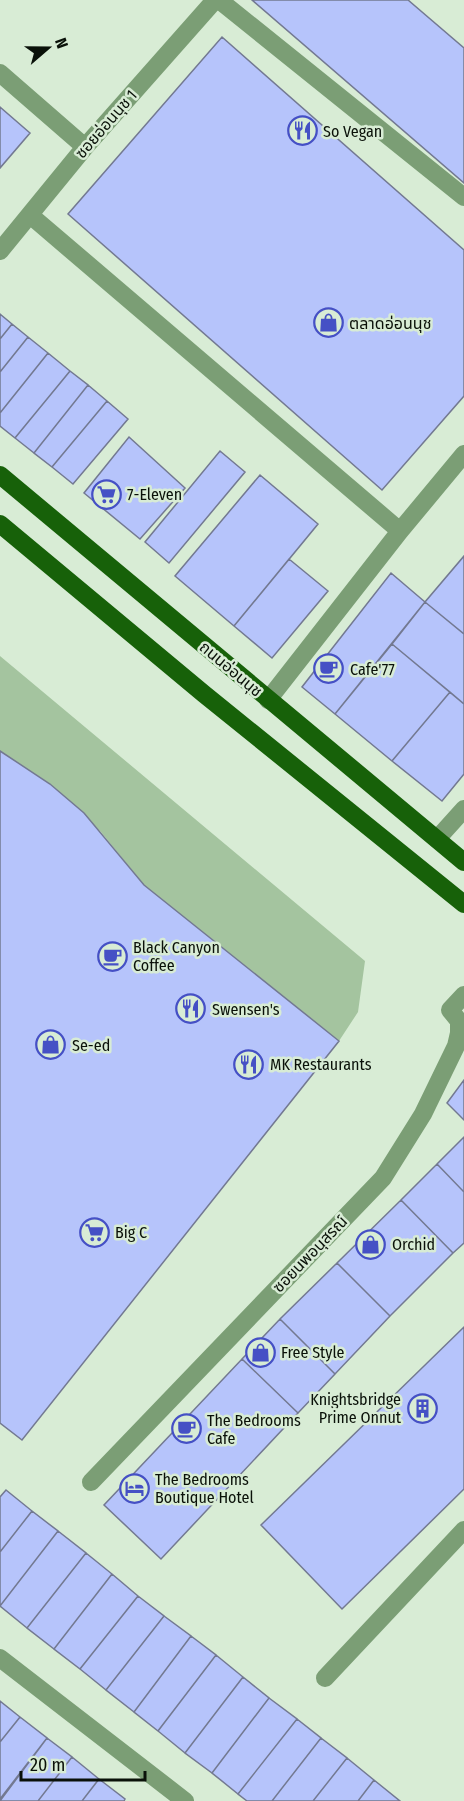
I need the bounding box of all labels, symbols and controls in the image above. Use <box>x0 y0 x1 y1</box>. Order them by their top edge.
north arrow <box>18 18 78 78</box>
text: N <box>51 35 72 51</box>
street label: ซอยอ่อนนุช 1 <box>71 86 141 162</box>
restaurant icon: So Vegan <box>286 115 318 147</box>
place label: So Vegan <box>323 122 382 141</box>
shop icon: ตลาดอ่อนนุช <box>312 307 344 339</box>
place label: ตลาดอ่อนนุช <box>349 314 431 333</box>
supermarket icon: 7-Eleven <box>90 478 122 510</box>
place label: 7-Eleven <box>127 485 182 504</box>
street label: ถนนอ่อนนุช <box>196 637 266 701</box>
cafe icon: Cafe'77 <box>313 653 345 685</box>
place label: Cafe'77 <box>350 660 395 679</box>
place label: Black Canyon Coffee <box>133 938 220 975</box>
cafe icon: Black Canyon Coffee <box>96 940 128 972</box>
restaurant icon: Swensen's <box>175 993 207 1025</box>
place label: Swensen's <box>212 1000 280 1019</box>
shop icon: Se-ed <box>35 1029 67 1061</box>
place label: Se-ed <box>72 1036 110 1055</box>
restaurant icon: MK Restaurants <box>233 1048 265 1080</box>
place label: MK Restaurants <box>270 1055 372 1074</box>
street label: ซอยนพอนุสรณ์ <box>269 1212 351 1296</box>
supermarket icon: Big C <box>78 1216 110 1248</box>
place label: Big C <box>115 1223 147 1242</box>
shop icon: Orchid <box>355 1228 387 1260</box>
place label: Orchid <box>392 1235 435 1254</box>
shop icon: Free Style <box>244 1336 276 1368</box>
place label: Free Style <box>281 1343 345 1362</box>
place label: Knightsbridge Prime Onnut <box>310 1390 402 1427</box>
building icon: Knightsbridge Prime Onnut <box>406 1392 438 1424</box>
place label: The Bedrooms Cafe <box>207 1411 301 1448</box>
cafe icon: The Bedrooms Cafe <box>170 1413 202 1445</box>
place label: The Bedrooms Boutique Hotel <box>155 1470 254 1507</box>
hotel icon: The Bedrooms Boutique Hotel <box>118 1472 150 1504</box>
scale bar <box>21 1744 146 1782</box>
text: 20 m <box>30 1754 65 1776</box>

